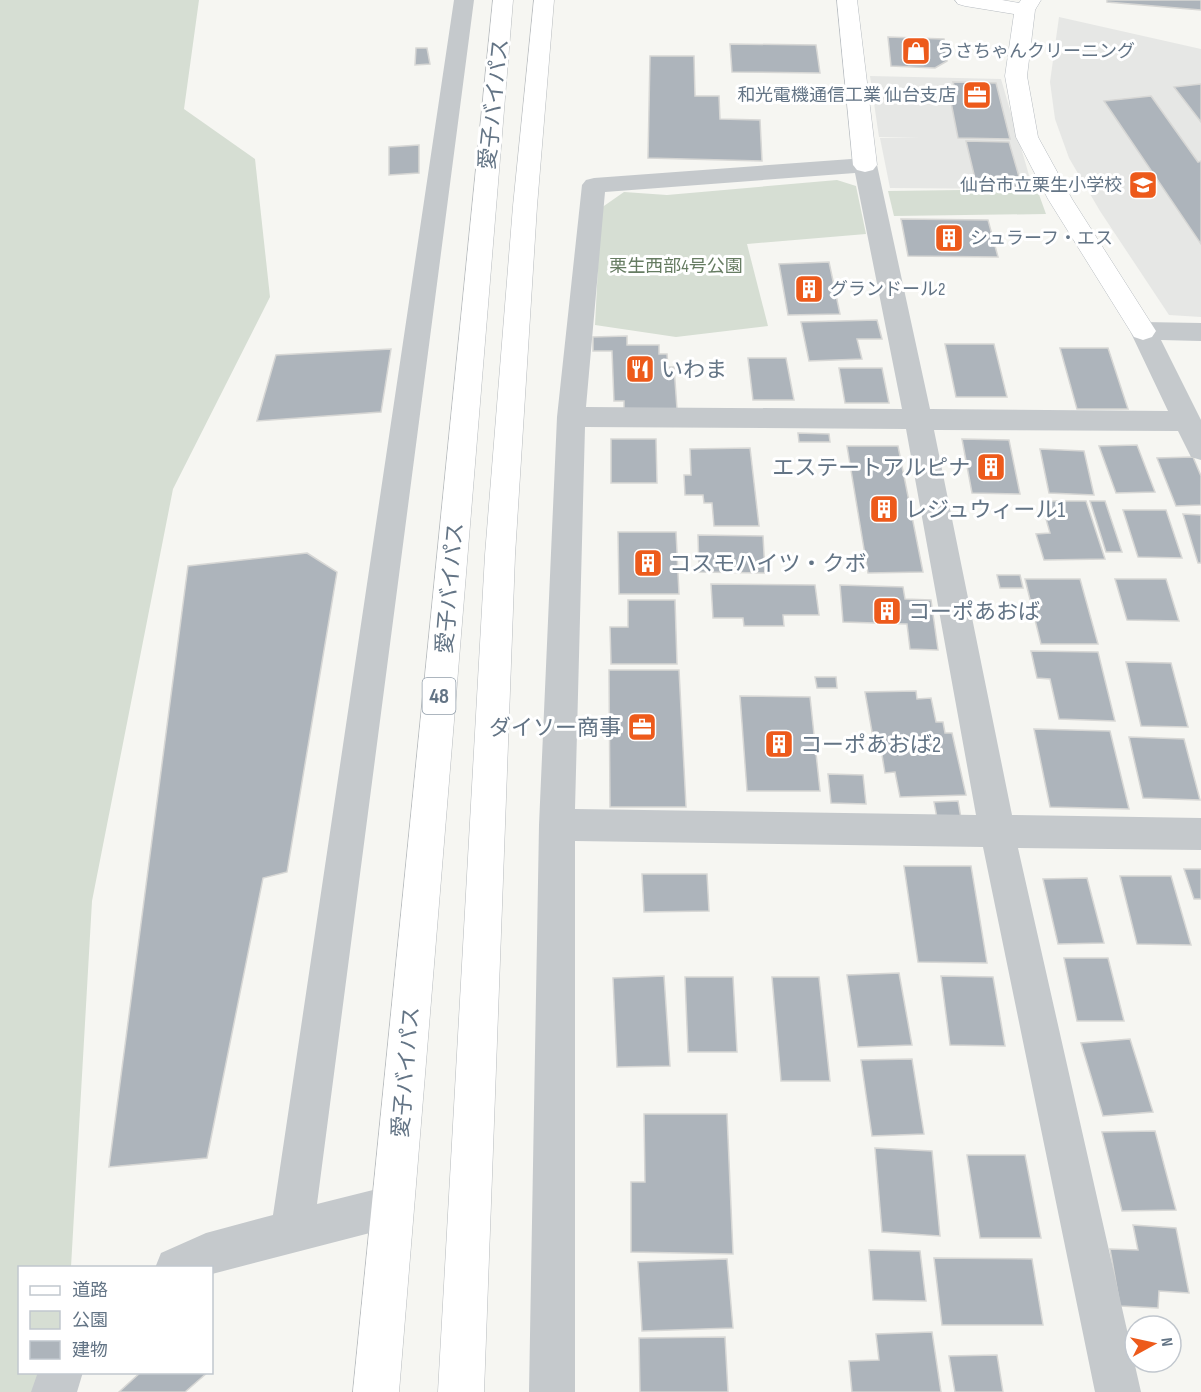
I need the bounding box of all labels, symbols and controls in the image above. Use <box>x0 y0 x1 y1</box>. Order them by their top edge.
shop icon: うさちゃんクリーニング <box>900 35 932 67</box>
street label: 愛子バイパス <box>474 37 515 171</box>
place label: うさちゃんクリーニング <box>937 41 1135 62</box>
office icon: 和光電機通信工業 仙台支店 <box>961 79 993 111</box>
place label: 和光電機通信工業 仙台支店 <box>737 85 956 106</box>
school or university icon: 仙台市立栗生小学校 <box>1127 169 1159 201</box>
place label: 仙台市立栗生小学校 <box>960 175 1122 196</box>
building icon: シュラーフ・エス <box>933 222 965 254</box>
place label: シュラーフ・エス <box>970 228 1113 249</box>
park label: 栗生西部4号公園 <box>609 256 743 277</box>
building icon: グランドール2 <box>793 273 825 305</box>
place label: グランドール2 <box>830 279 945 300</box>
restaurant icon: いわま <box>624 353 656 385</box>
place label: いわま <box>661 357 727 384</box>
building icon: エステートアルピナ <box>975 451 1007 483</box>
place label: エステートアルピナ <box>772 455 970 482</box>
building icon: レジュウィール1 <box>868 493 900 525</box>
place label: レジュウィール1 <box>905 497 1065 524</box>
street label: 愛子バイパス <box>431 521 470 655</box>
building icon: コスモハイツ・クボ <box>632 547 664 579</box>
place label: コスモハイツ・クボ <box>669 551 867 578</box>
building icon: コーポあおば <box>871 595 903 627</box>
place label: コーポあおば <box>908 599 1040 626</box>
road number: 48 <box>422 678 456 714</box>
office icon: ダイソー商事 <box>626 711 658 743</box>
place label: ダイソー商事 <box>489 715 621 742</box>
building icon: コーポあおば2 <box>763 728 795 760</box>
place label: コーポあおば2 <box>800 732 941 759</box>
street label: 愛子バイパス <box>387 1005 426 1139</box>
legend <box>18 1266 213 1374</box>
text: 道路 <box>72 1280 108 1301</box>
text: 公園 <box>72 1310 108 1331</box>
north arrow <box>1123 1314 1183 1374</box>
text: N <box>1156 1337 1176 1348</box>
text: 建物 <box>72 1340 108 1361</box>

